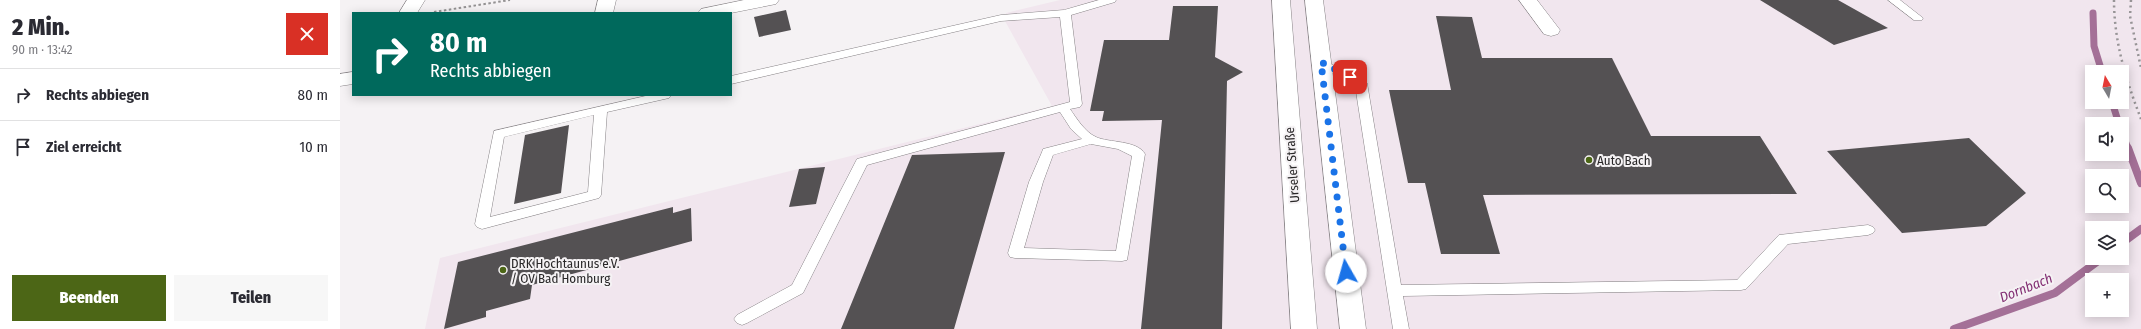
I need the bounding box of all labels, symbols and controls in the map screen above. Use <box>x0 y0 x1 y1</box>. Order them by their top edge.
text: 2 Min. <box>12 13 70 41</box>
button: close <box>286 13 328 55</box>
text: 80 m <box>430 26 487 59</box>
icon: right <box>364 28 416 80</box>
text: 90 m · 13:42 <box>12 42 73 57</box>
text: Rechts abbiegen <box>430 60 551 82</box>
pin <box>1333 60 1367 94</box>
north arrow <box>2085 65 2129 109</box>
map controls <box>2085 65 2129 317</box>
icon: arrive <box>1339 66 1361 88</box>
icon: right <box>12 84 34 106</box>
text: Rechts abbiegen <box>46 86 149 104</box>
text: 80 m <box>298 86 328 104</box>
button: sound <box>2085 117 2129 161</box>
street label: Urseler Straße <box>1282 127 1302 203</box>
icon: arrive <box>12 136 34 158</box>
text: Ziel erreicht <box>46 138 121 156</box>
text: 10 m <box>299 138 328 156</box>
place label: Auto Bach <box>1597 153 1650 168</box>
marker: Auto Bach <box>1584 155 1594 165</box>
button: search <box>2085 169 2129 213</box>
button: layers <box>2085 221 2129 265</box>
position arrow <box>1325 251 1367 293</box>
place label: DRK Hochtaunus e.V. / OV Bad Homburg <box>511 256 620 286</box>
marker: DRK Hochtaunus e.V. / OV Bad Homburg <box>498 265 508 275</box>
water label: Dornbach <box>1997 270 2055 306</box>
button: + <box>2085 273 2129 317</box>
button: Beenden <box>12 275 166 321</box>
button: Teilen <box>174 275 328 321</box>

